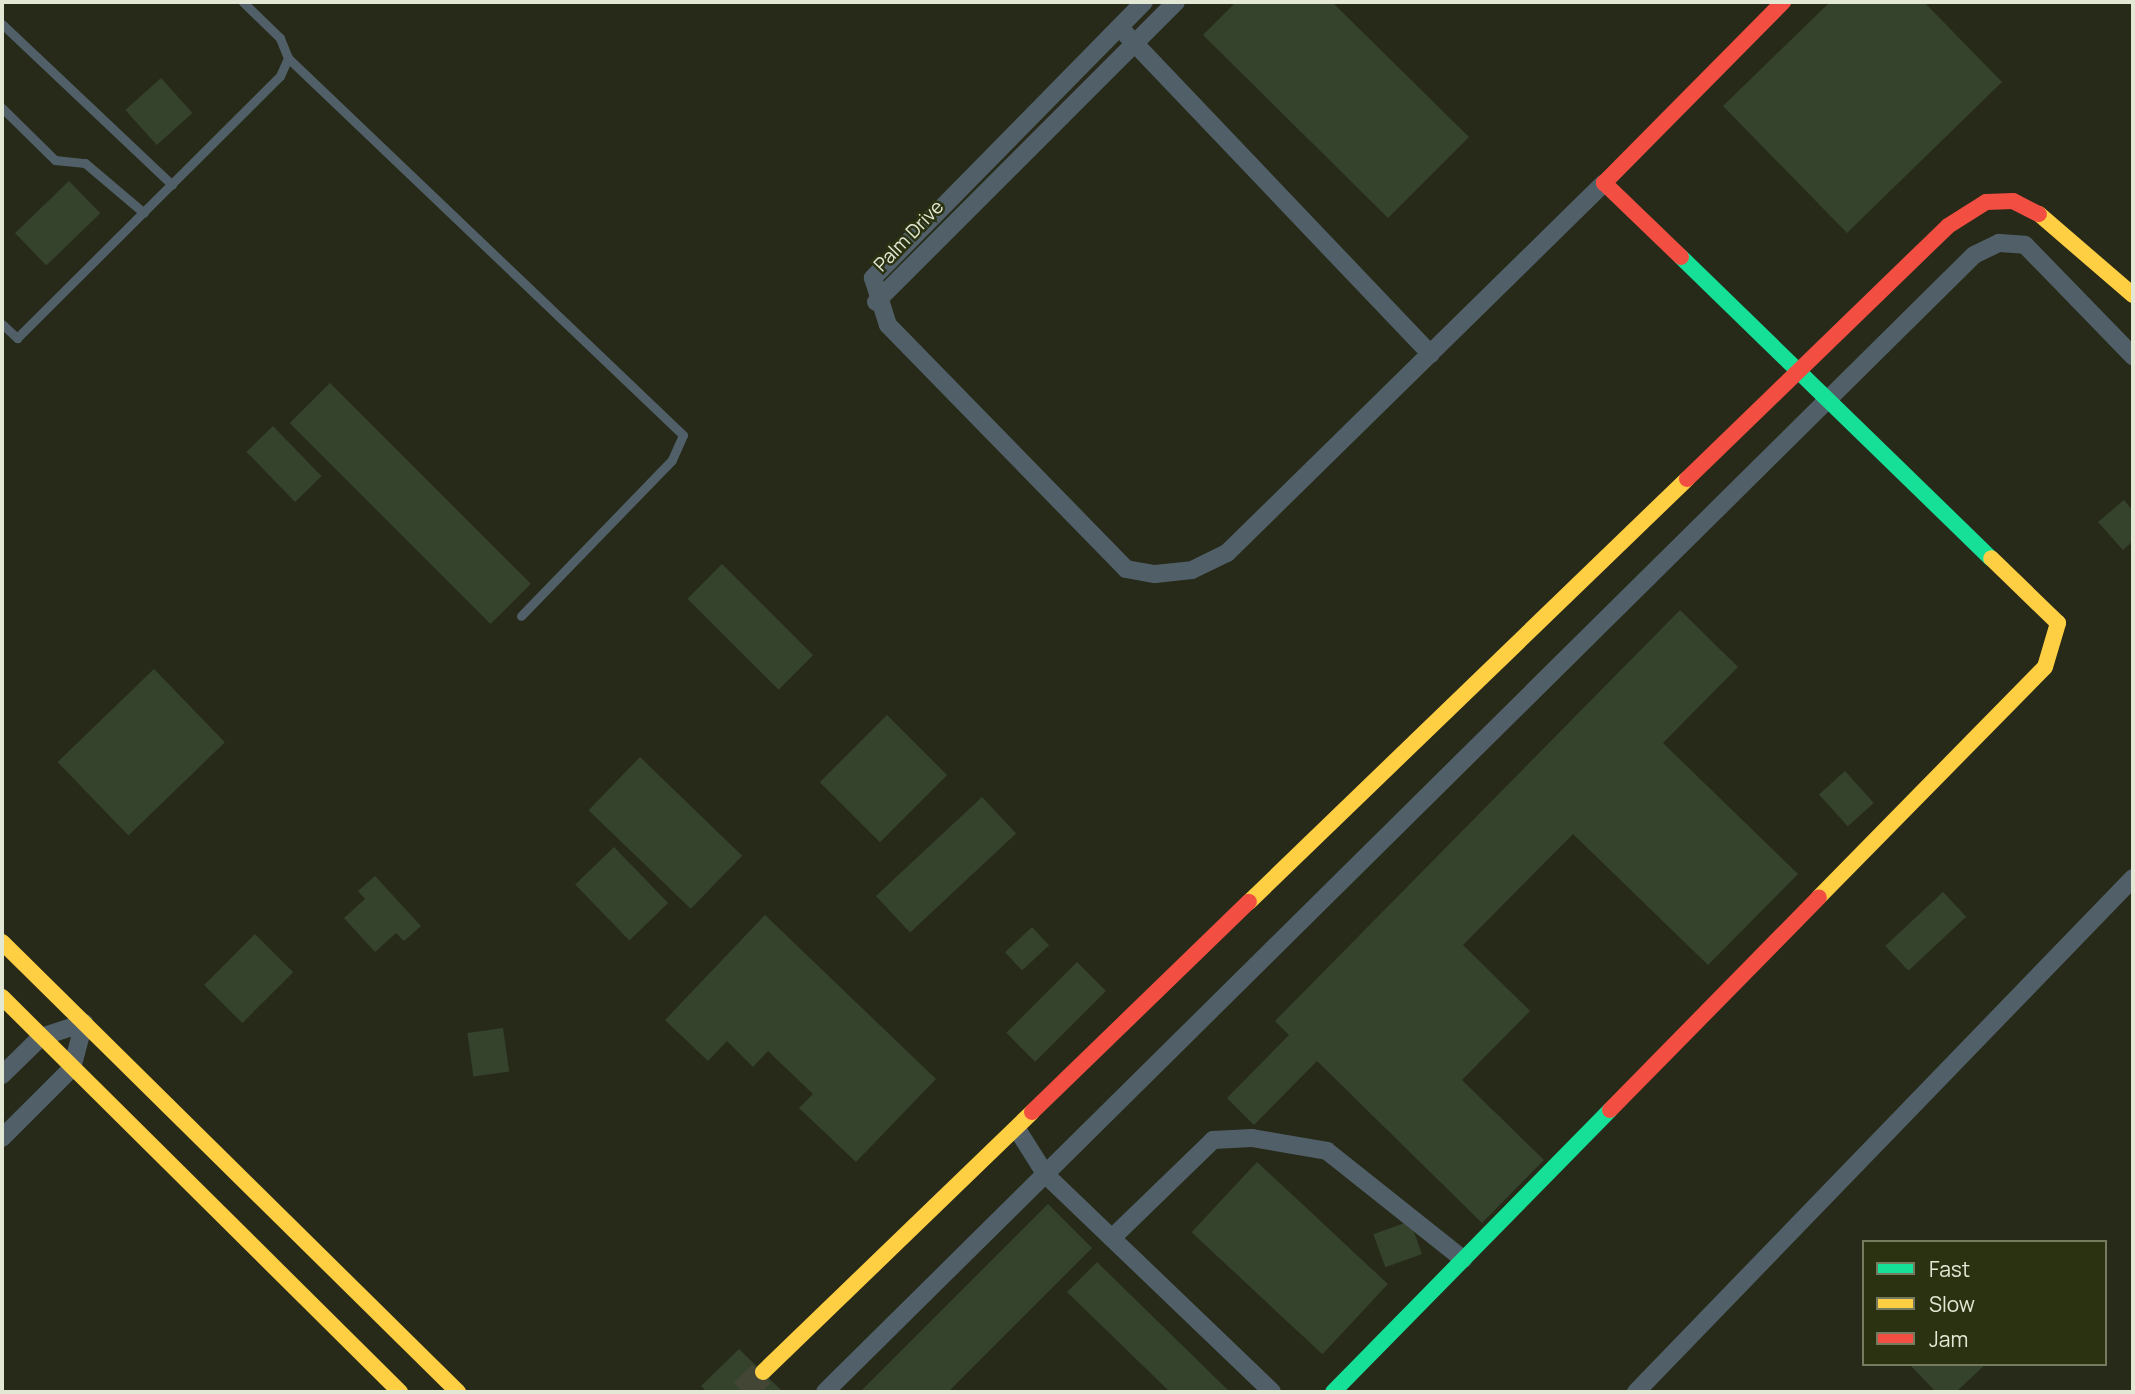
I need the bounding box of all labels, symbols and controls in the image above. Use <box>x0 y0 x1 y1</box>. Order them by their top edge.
street label: Palm Drive <box>869 196 949 276</box>
legend <box>1862 1240 2107 1366</box>
text: Fast <box>1929 1255 1970 1283</box>
text: Slow <box>1929 1290 1975 1318</box>
text: Jam <box>1929 1325 1968 1353</box>

